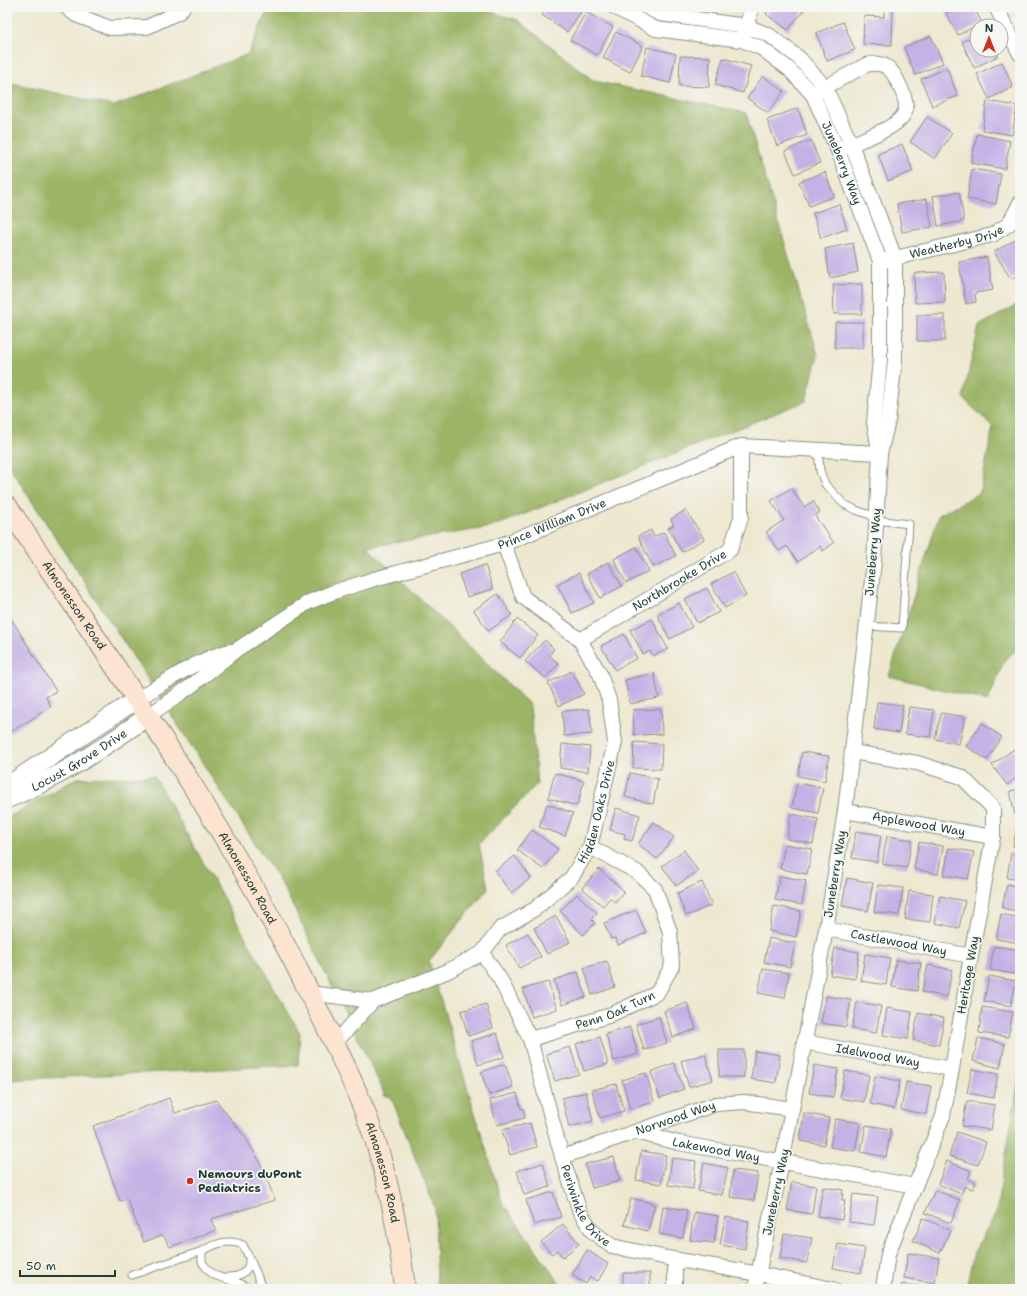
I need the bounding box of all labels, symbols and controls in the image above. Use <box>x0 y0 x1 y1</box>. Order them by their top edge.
north arrow <box>969 18 1009 58</box>
text: N <box>985 21 994 36</box>
street label: Juneberry Way <box>818 119 866 207</box>
street label: Weatherby Drive <box>908 221 1007 262</box>
street label: Prince William Drive <box>496 495 609 553</box>
street label: Juneberry Way <box>861 507 885 597</box>
street label: Northbrooke Drive <box>629 546 730 615</box>
street label: Almonesson Road <box>38 558 110 653</box>
street label: Locust Grove Drive <box>29 725 130 795</box>
street label: Hidden Oaks Drive <box>574 758 618 867</box>
street label: Applewood Way <box>871 808 967 840</box>
street label: Almonesson Road <box>215 829 280 927</box>
street label: Juneberry Way <box>820 829 850 919</box>
street label: Castlewood Way <box>849 926 948 959</box>
street label: Heritage Way <box>953 934 983 1015</box>
street label: Penn Oak Turn <box>574 987 658 1033</box>
street label: Idelwood Way <box>834 1040 921 1071</box>
street label: Norwood Way <box>633 1097 718 1139</box>
street label: Almonesson Road <box>361 1119 403 1225</box>
street label: Lakewood Way <box>670 1134 761 1166</box>
street label: Juneberry Way <box>759 1147 793 1237</box>
street label: Periwinkle Drive <box>557 1163 614 1250</box>
place label: Nemours duPont Pediatrics <box>198 1166 302 1196</box>
marker: Nemours duPont Pediatrics <box>185 1176 195 1186</box>
scale bar <box>20 1252 115 1278</box>
text: 50 m <box>26 1258 56 1274</box>

